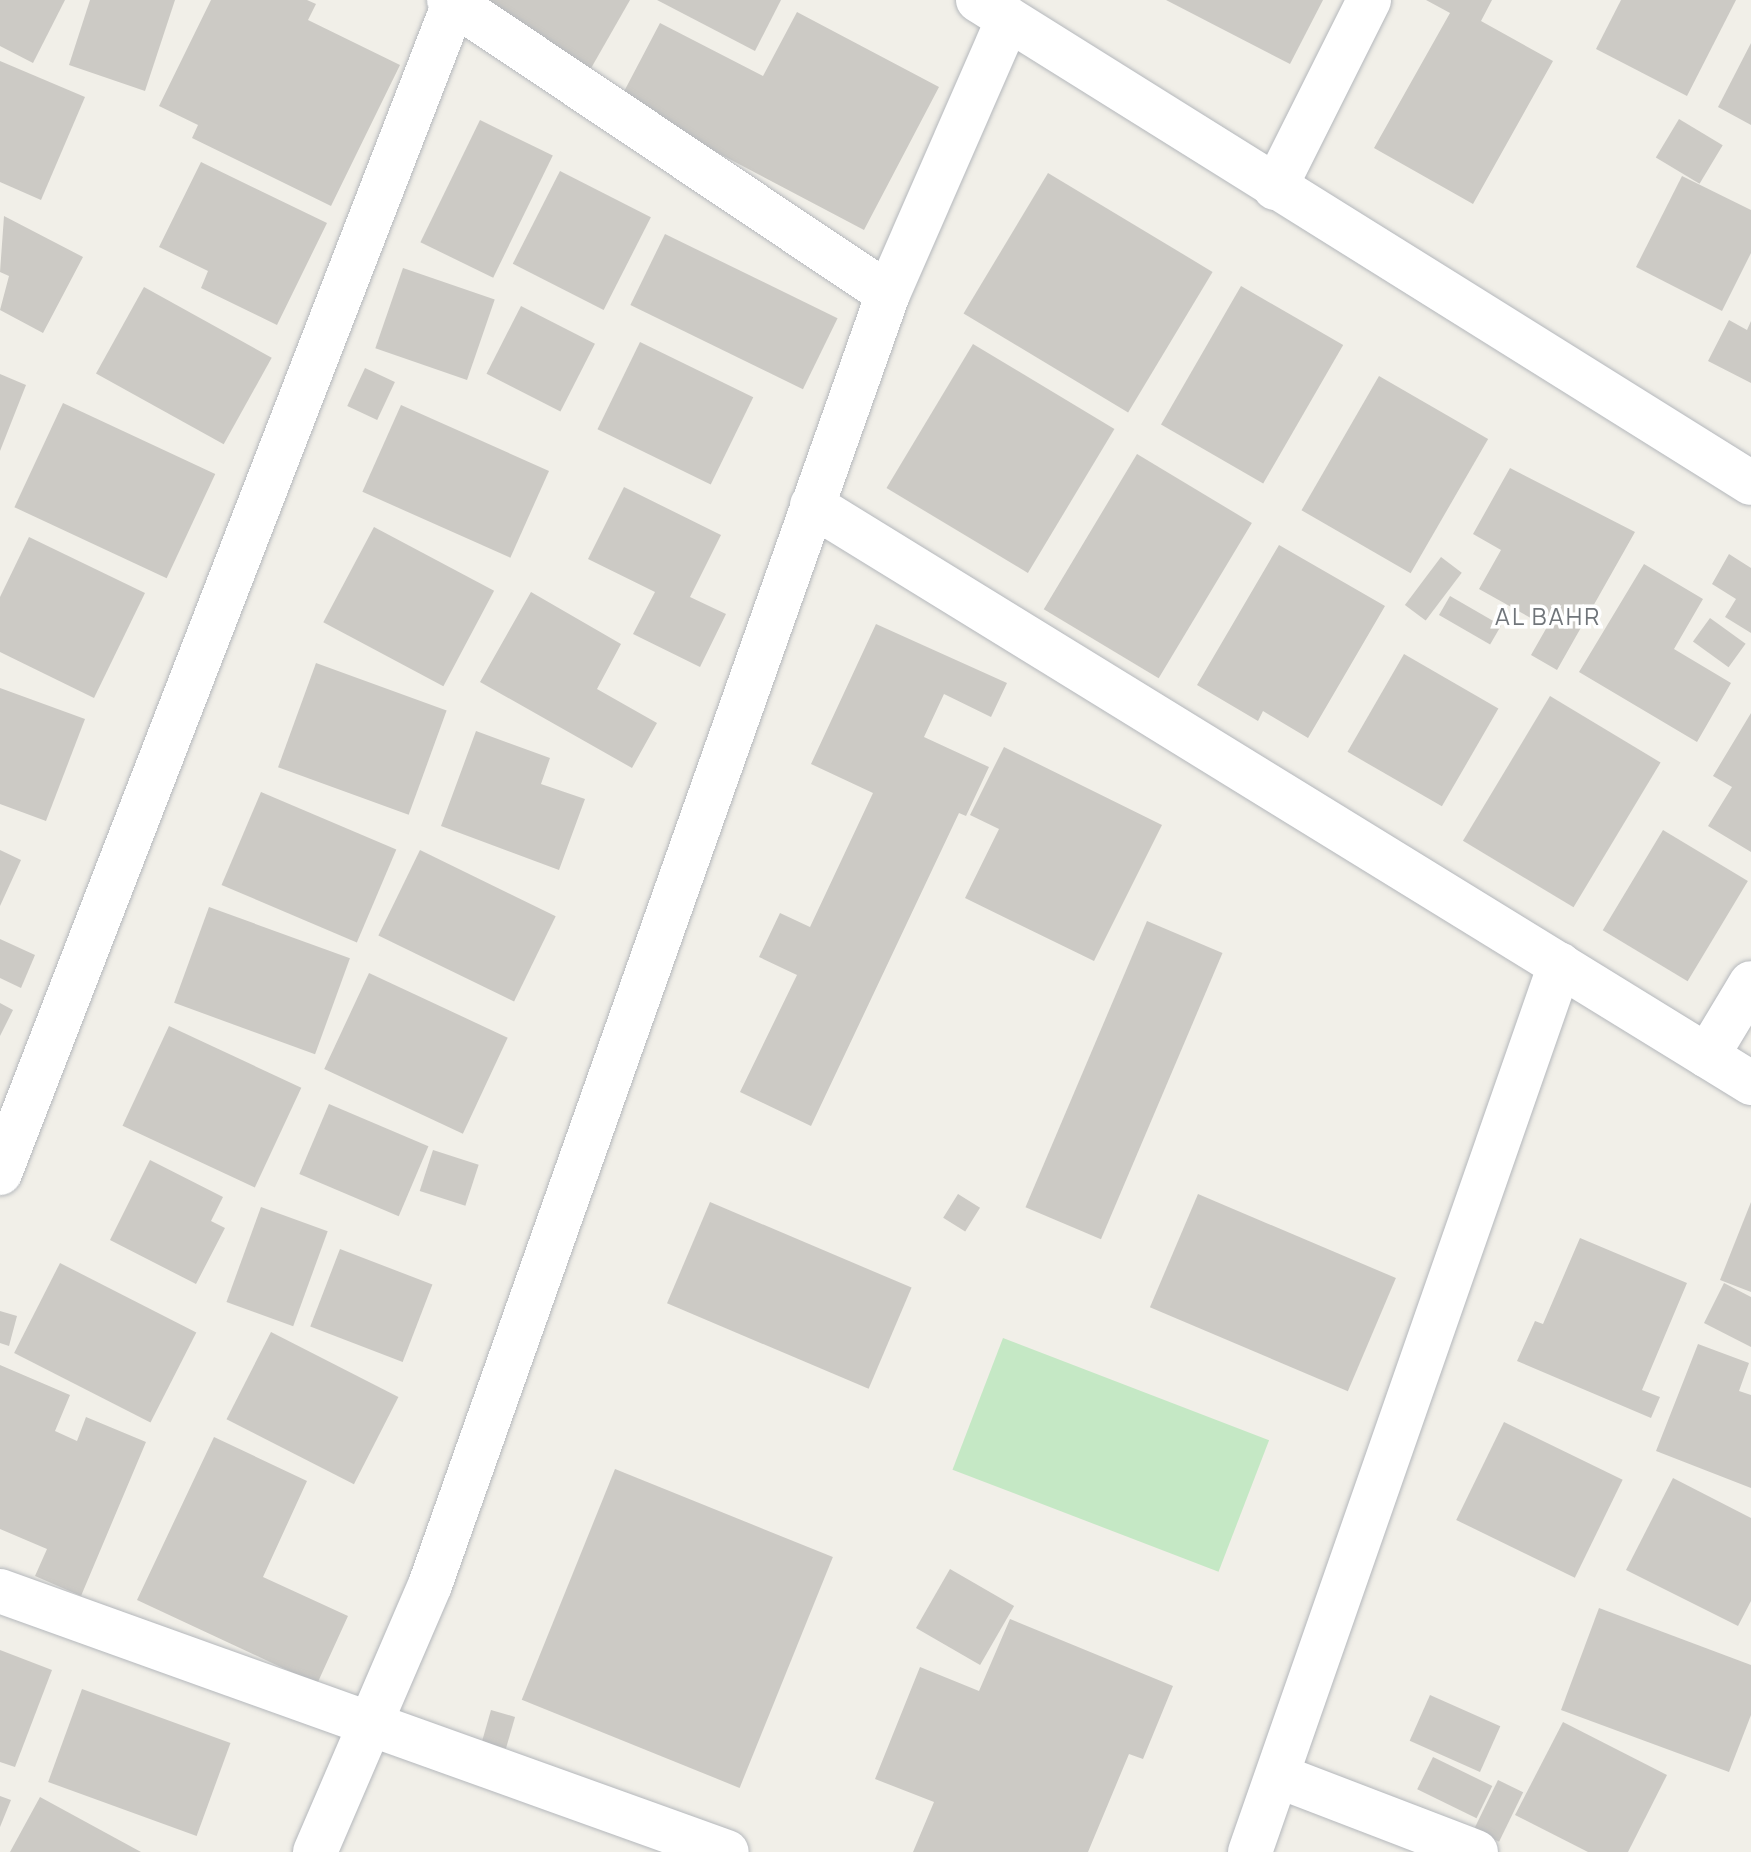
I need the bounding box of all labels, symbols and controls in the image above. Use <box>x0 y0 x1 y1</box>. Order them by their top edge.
district label: AL BAHR <box>1494 602 1602 630</box>

